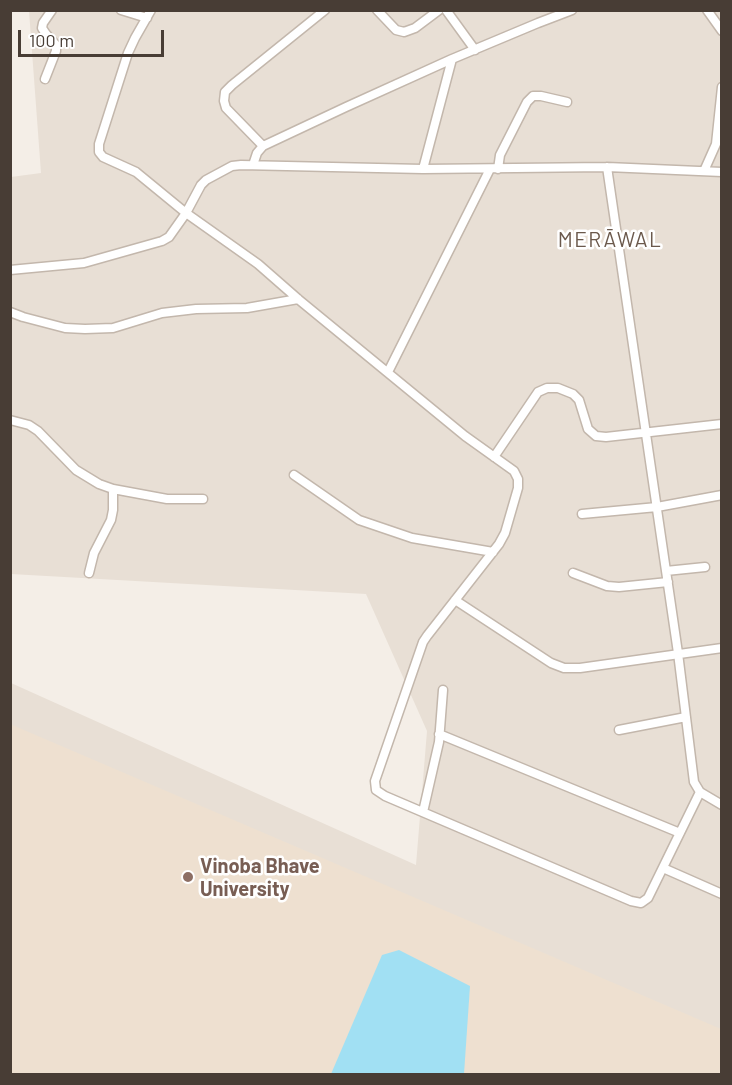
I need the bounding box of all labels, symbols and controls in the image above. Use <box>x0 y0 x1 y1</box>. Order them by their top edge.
scale bar <box>21 18 166 56</box>
text: 100 m <box>29 29 74 51</box>
district label: MERĀWAL <box>558 227 662 253</box>
place label: Vinoba Bhave University <box>200 854 320 901</box>
marker: Vinoba Bhave University <box>181 870 195 884</box>

